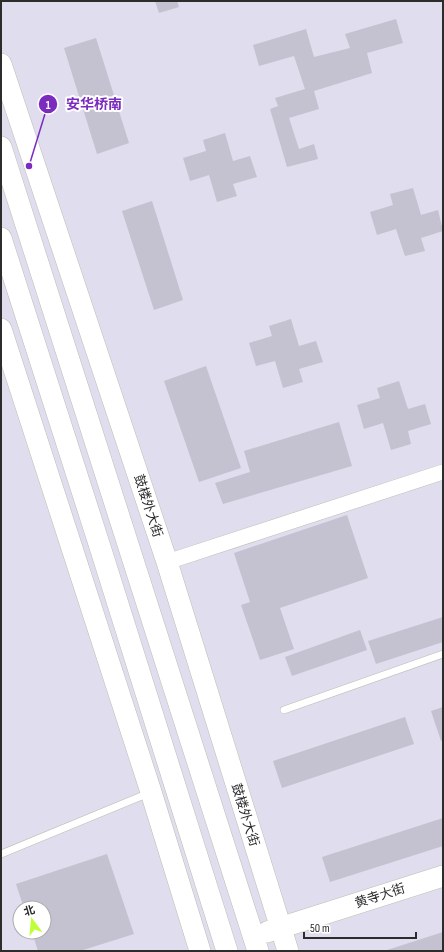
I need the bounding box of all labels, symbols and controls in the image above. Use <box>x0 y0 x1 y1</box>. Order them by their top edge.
callout: 安华桥南 <box>38 91 130 117</box>
text: 安华桥南 <box>66 96 122 113</box>
text: 1 <box>46 98 51 113</box>
street label: 鼓楼外大街 <box>130 473 166 539</box>
street label: 鼓楼外大街 <box>228 782 262 848</box>
street label: 黄寺大街 <box>353 880 407 912</box>
north arrow <box>12 900 52 940</box>
text: 北 <box>22 903 36 919</box>
scale bar <box>304 914 416 940</box>
text: 50 m <box>310 921 330 936</box>

